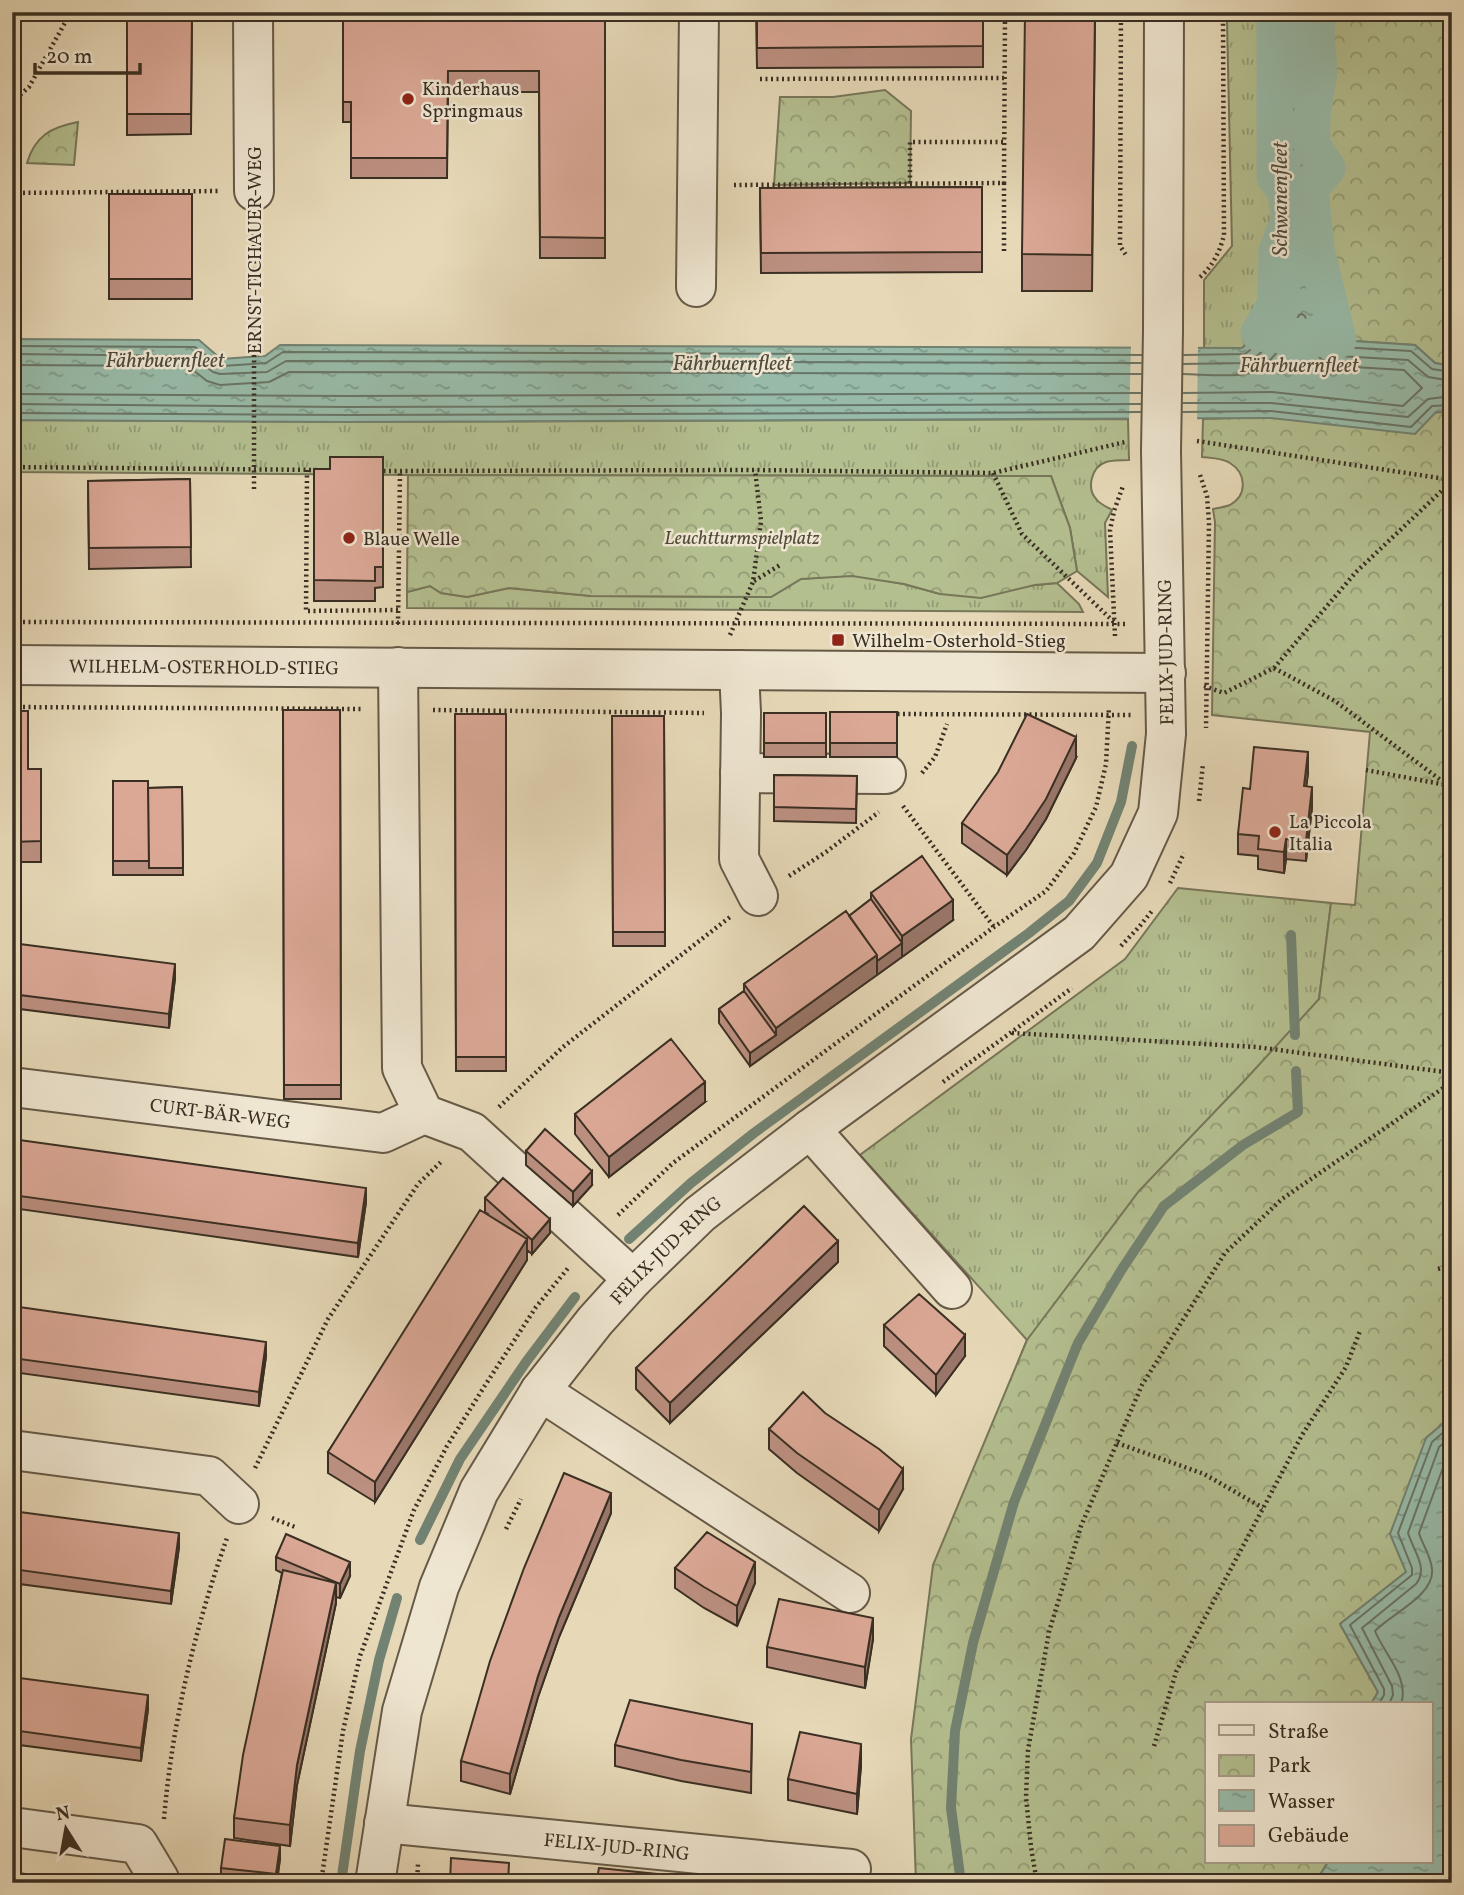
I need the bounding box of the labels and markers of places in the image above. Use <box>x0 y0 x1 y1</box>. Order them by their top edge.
place label: Kinderhaus Springmaus <box>422 77 523 125</box>
marker: Kinderhaus Springmaus <box>400 91 416 107</box>
place label: Blaue Welle <box>363 527 460 553</box>
marker: Blaue Welle <box>341 530 357 546</box>
place label: Wilhelm-Osterhold-Stieg <box>852 629 1066 655</box>
marker: Wilhelm-Osterhold-Stieg <box>830 632 846 648</box>
place label: La Piccola Italia <box>1289 810 1372 858</box>
marker: La Piccola Italia <box>1267 824 1283 840</box>

